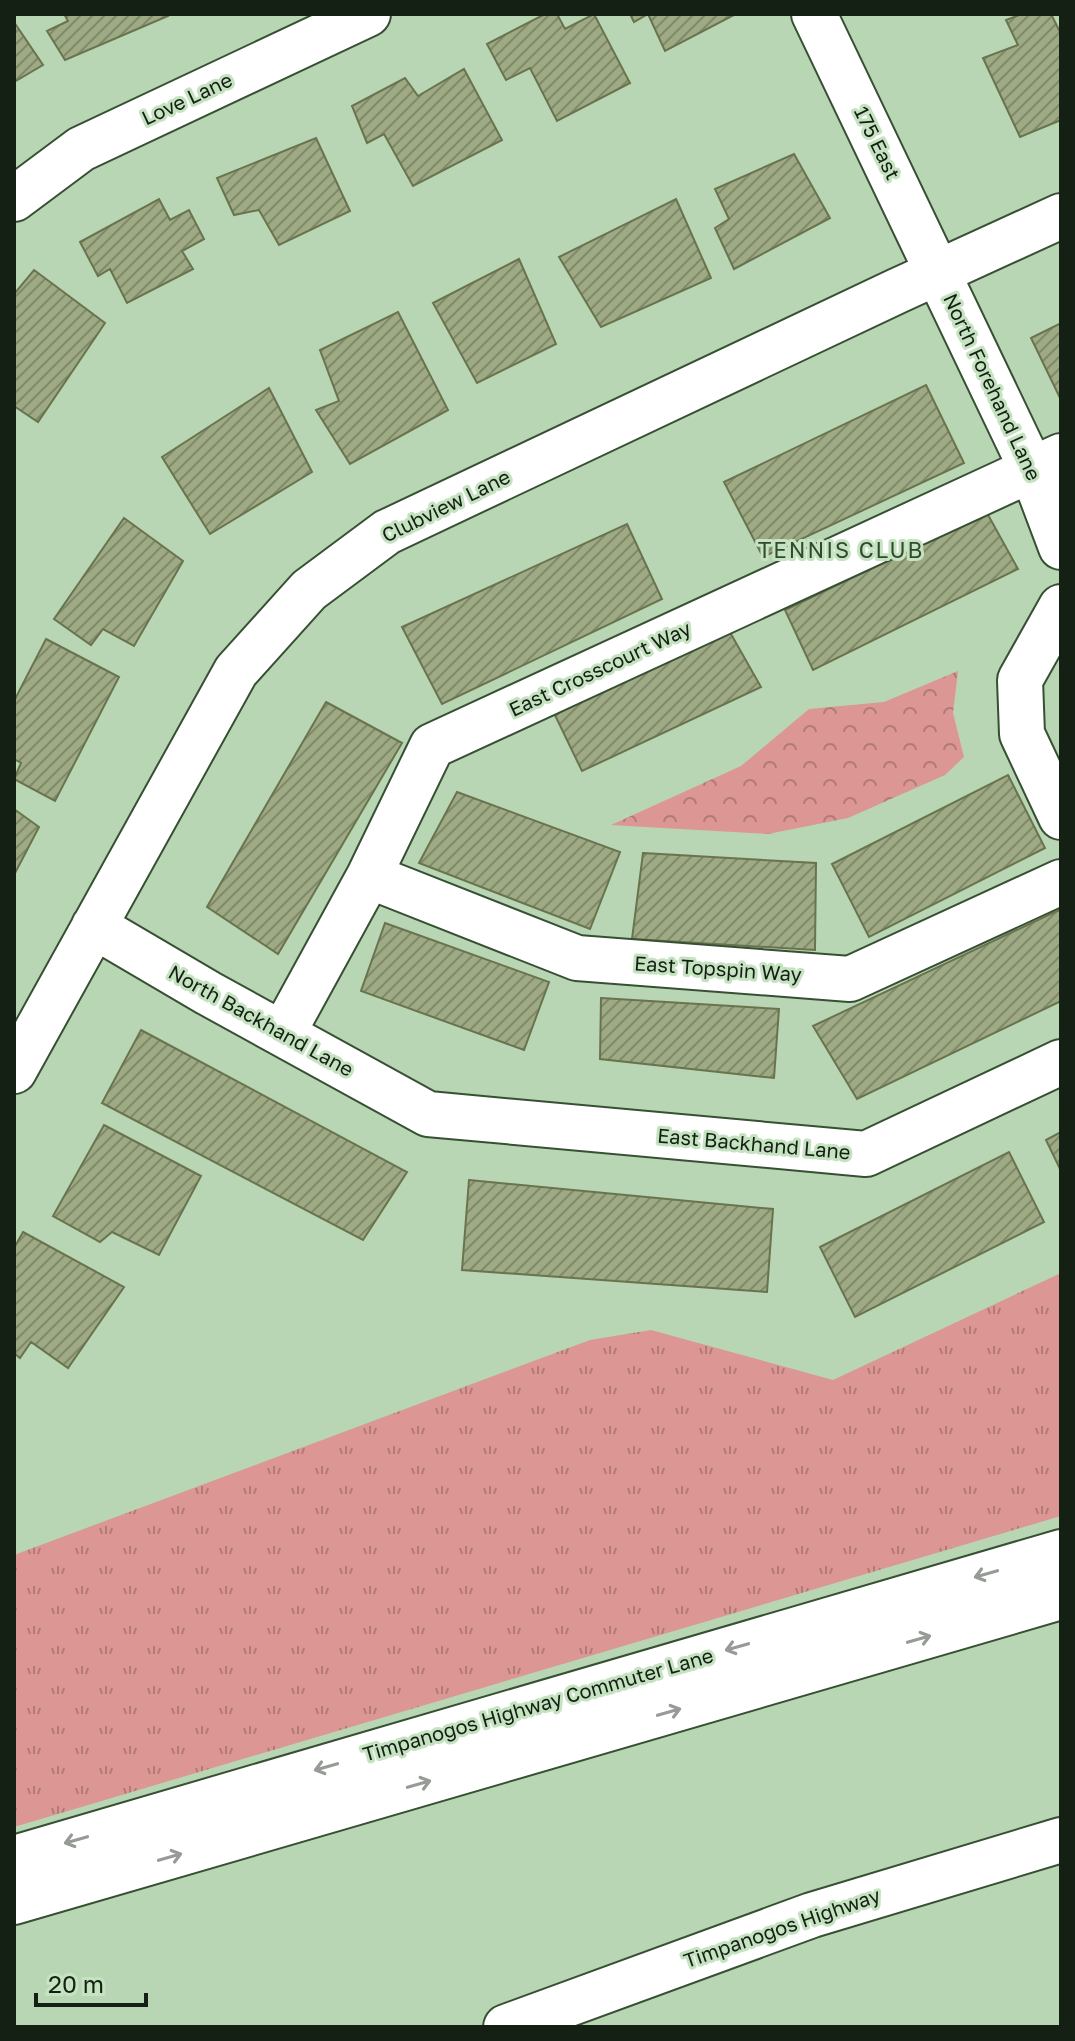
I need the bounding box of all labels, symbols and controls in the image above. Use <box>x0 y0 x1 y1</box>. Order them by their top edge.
street label: Love Lane <box>138 67 236 129</box>
street label: 175 East <box>850 102 906 183</box>
street label: North Forehand Lane <box>939 289 1047 484</box>
street label: Clubview Lane <box>377 464 514 547</box>
district label: TENNIS CLUB <box>758 536 924 563</box>
street label: East Crosscourt Way <box>505 615 694 721</box>
street label: East Topspin Way <box>633 950 803 986</box>
street label: North Backhand Lane <box>165 959 358 1081</box>
street label: East Backhand Lane <box>657 1123 852 1163</box>
one-way arrow <box>974 1567 1000 1582</box>
one-way arrow <box>905 1631 931 1646</box>
one-way arrow <box>724 1640 750 1655</box>
street label: Timpanogos Highway Commuter Lane <box>360 1642 716 1766</box>
one-way arrow <box>655 1703 681 1718</box>
one-way arrow <box>313 1760 339 1775</box>
one-way arrow <box>406 1776 432 1791</box>
one-way arrow <box>64 1833 90 1848</box>
one-way arrow <box>156 1849 182 1864</box>
street label: Timpanogos Highway <box>680 1882 883 1972</box>
scale bar <box>36 1957 146 2007</box>
text: 20 m <box>48 1969 104 1998</box>

